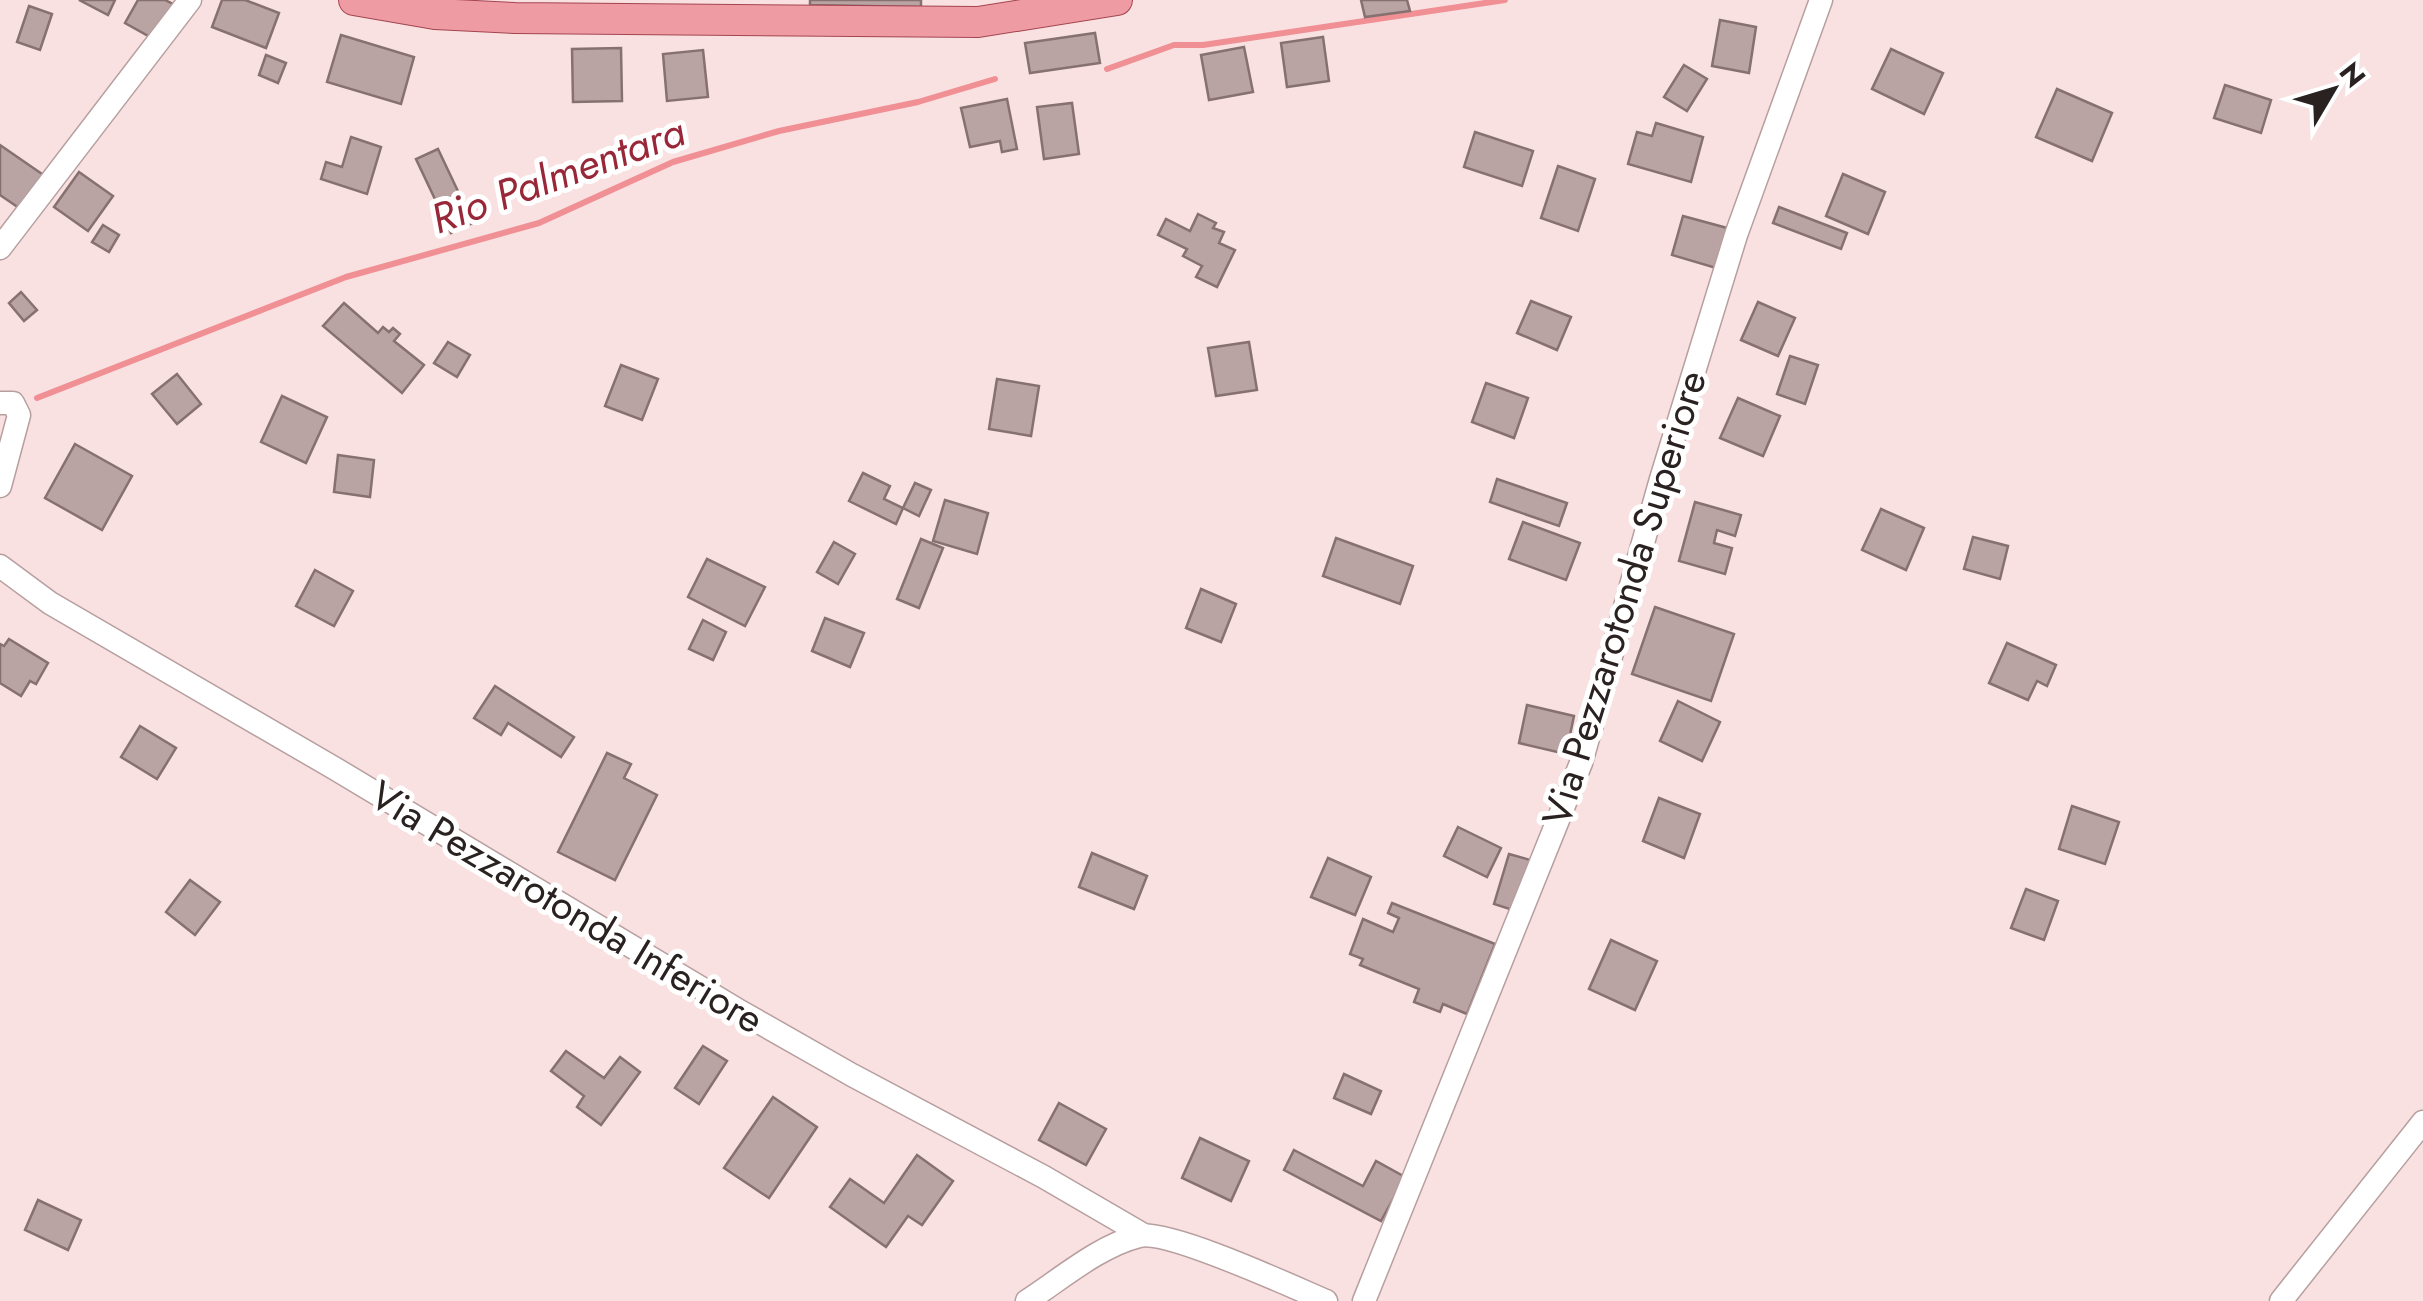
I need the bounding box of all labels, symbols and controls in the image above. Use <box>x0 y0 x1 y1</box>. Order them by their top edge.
north arrow <box>2283 40 2383 140</box>
text: N <box>2329 54 2375 96</box>
water label: Rio Palmentara <box>422 101 694 249</box>
street label: Via Pezzarotonda Superiore <box>1527 363 1721 833</box>
street label: Via Pezzarotonda Inferiore <box>359 766 775 1048</box>

